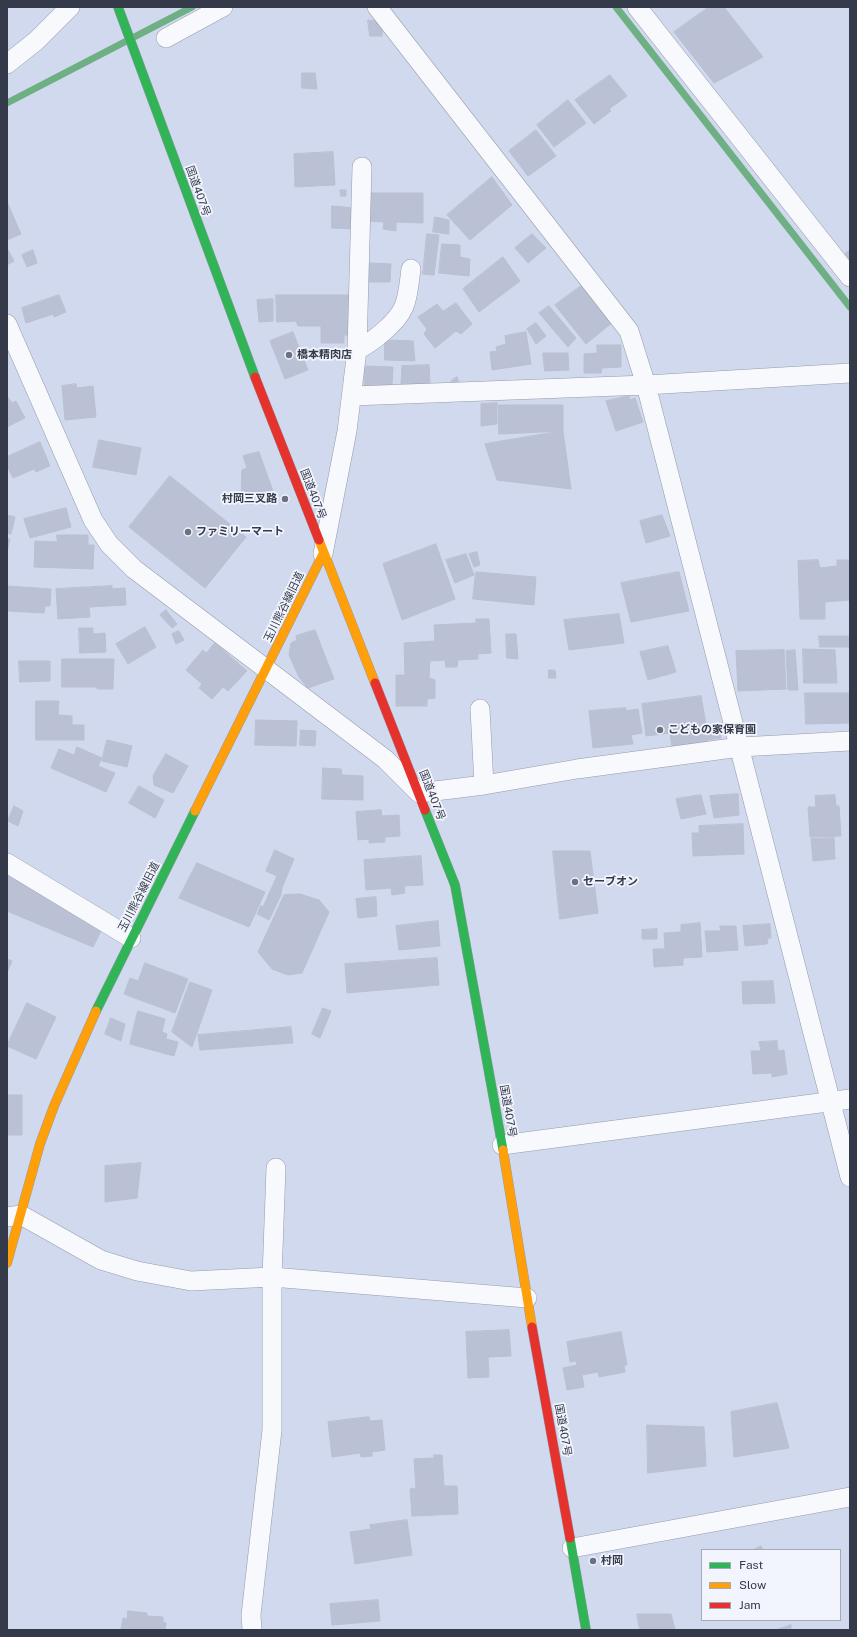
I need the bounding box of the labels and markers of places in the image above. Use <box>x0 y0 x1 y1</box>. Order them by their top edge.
place label: 橋本精肉店 <box>297 348 352 362</box>
marker: 橋本精肉店 <box>284 350 294 360</box>
place label: 村岡三叉路 <box>222 492 277 506</box>
marker: 村岡三叉路 <box>280 494 290 504</box>
place label: ファミリーマート <box>196 525 284 539</box>
marker: ファミリーマート <box>183 527 193 537</box>
place label: こどもの家保育園 <box>668 723 756 737</box>
marker: こどもの家保育園 <box>655 725 665 735</box>
place label: セーブオン <box>583 875 638 889</box>
marker: セーブオン <box>570 877 580 887</box>
place label: 村岡 <box>601 1554 623 1568</box>
marker: 村岡 <box>588 1556 598 1566</box>

